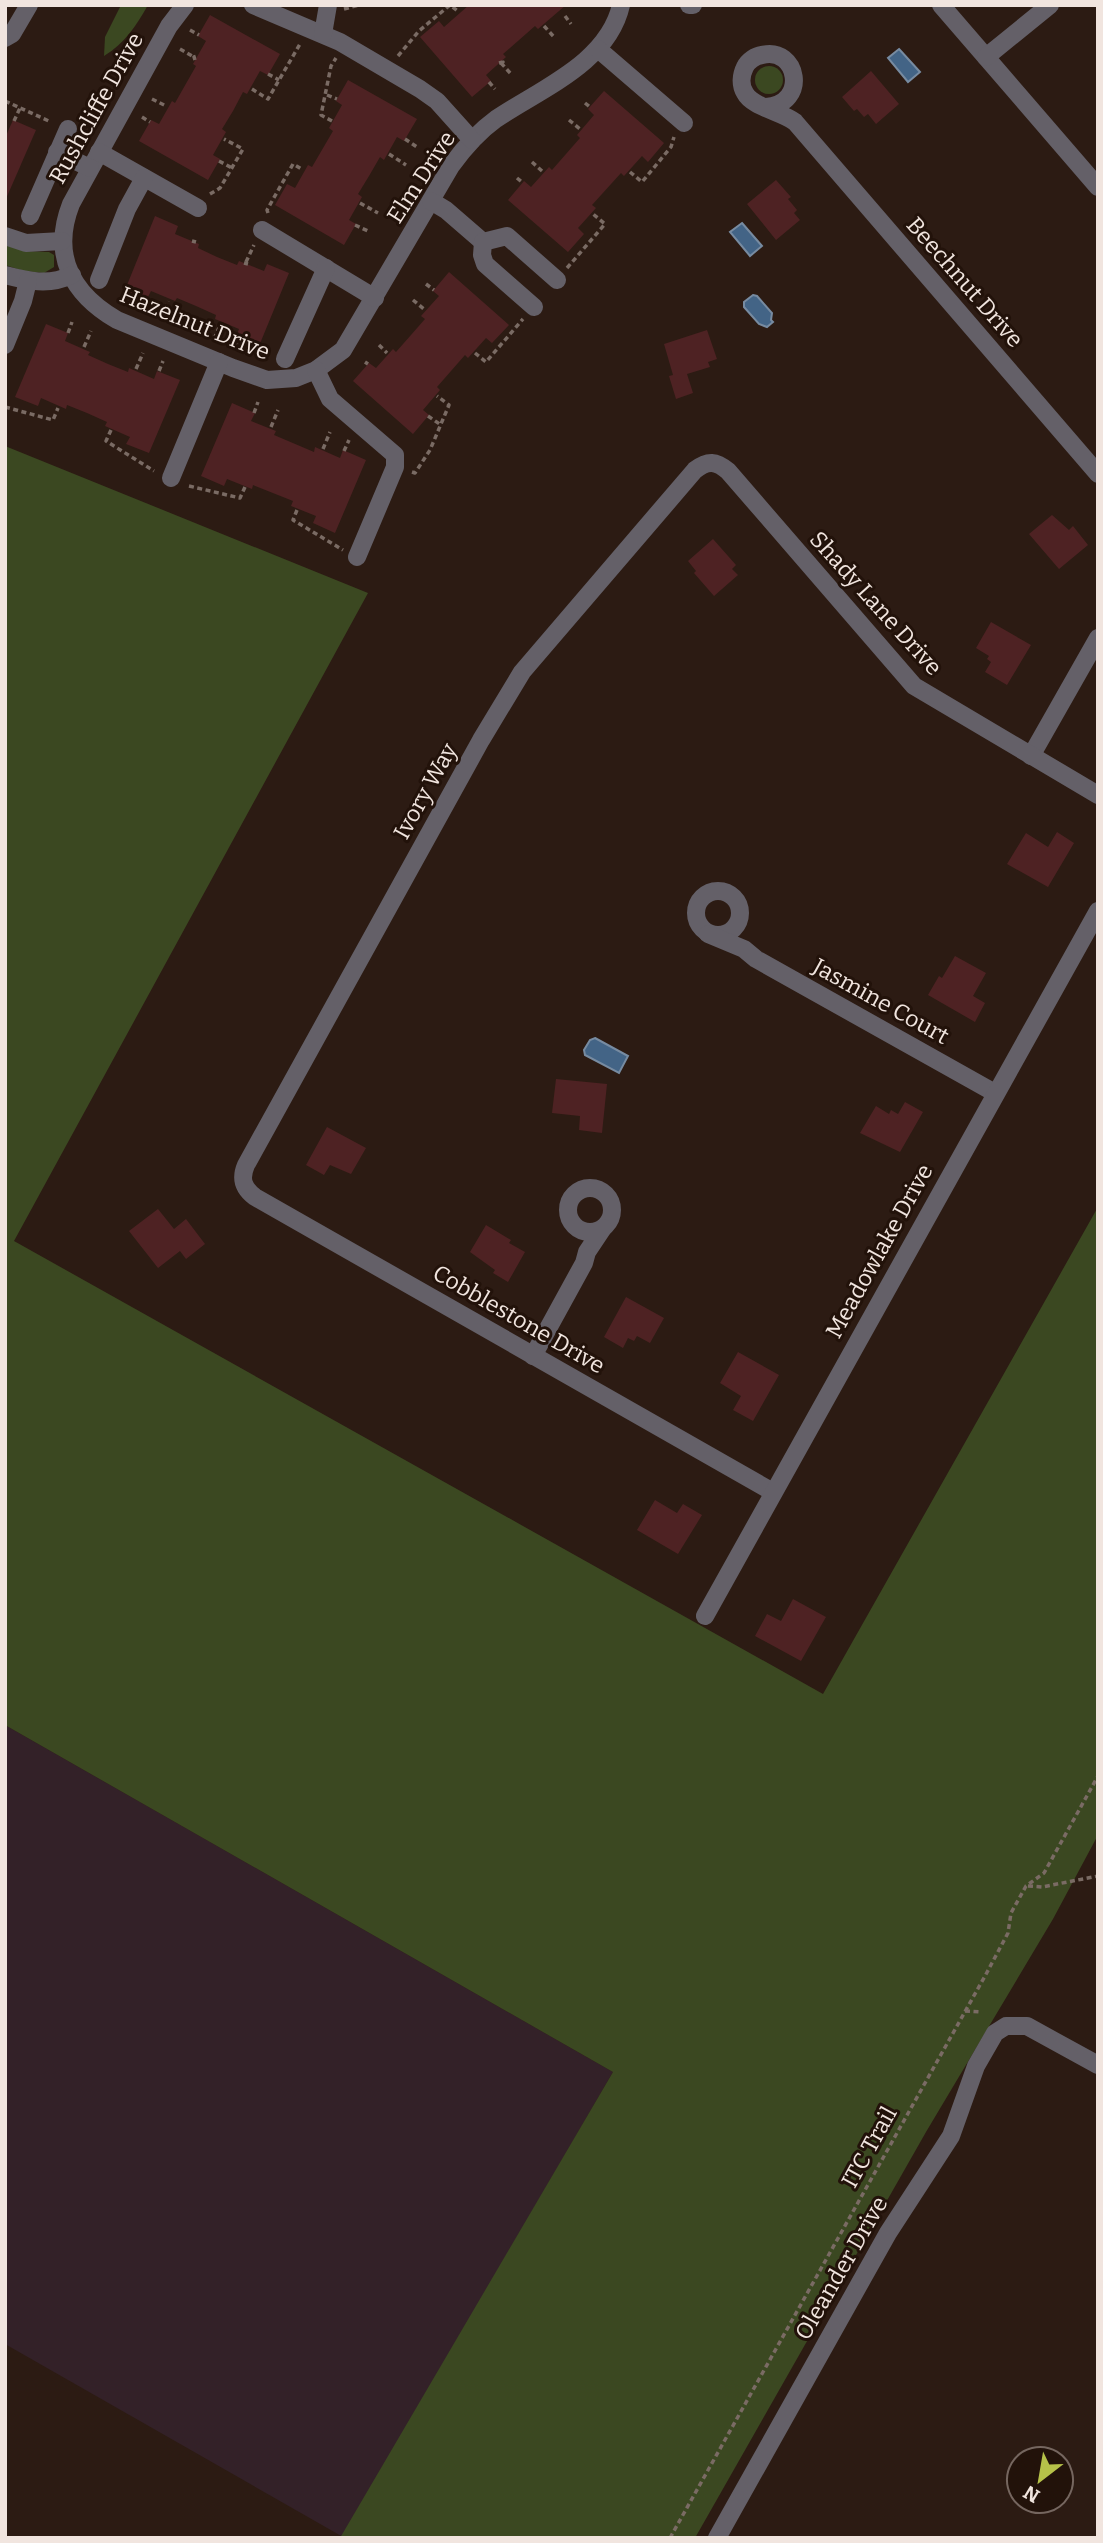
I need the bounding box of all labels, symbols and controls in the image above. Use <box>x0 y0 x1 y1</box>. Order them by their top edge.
street label: Rushcliffe Drive <box>43 28 149 188</box>
street label: Elm Drive <box>381 126 461 228</box>
street label: Beechnut Drive <box>901 211 1029 353</box>
street label: Hazelnut Drive <box>116 280 274 366</box>
street label: Shady Lane Drive <box>804 525 948 681</box>
street label: Ivory Way <box>387 737 463 844</box>
street label: Jasmine Court <box>807 952 954 1050</box>
street label: Meadowlake Drive <box>820 1159 938 1343</box>
street label: Cobblestone Drive <box>428 1258 610 1380</box>
street label: ITC Trail <box>835 2101 903 2192</box>
street label: Oleander Drive <box>789 2191 893 2345</box>
north arrow <box>1005 2445 1075 2515</box>
text: N <box>1019 2480 1044 2508</box>

